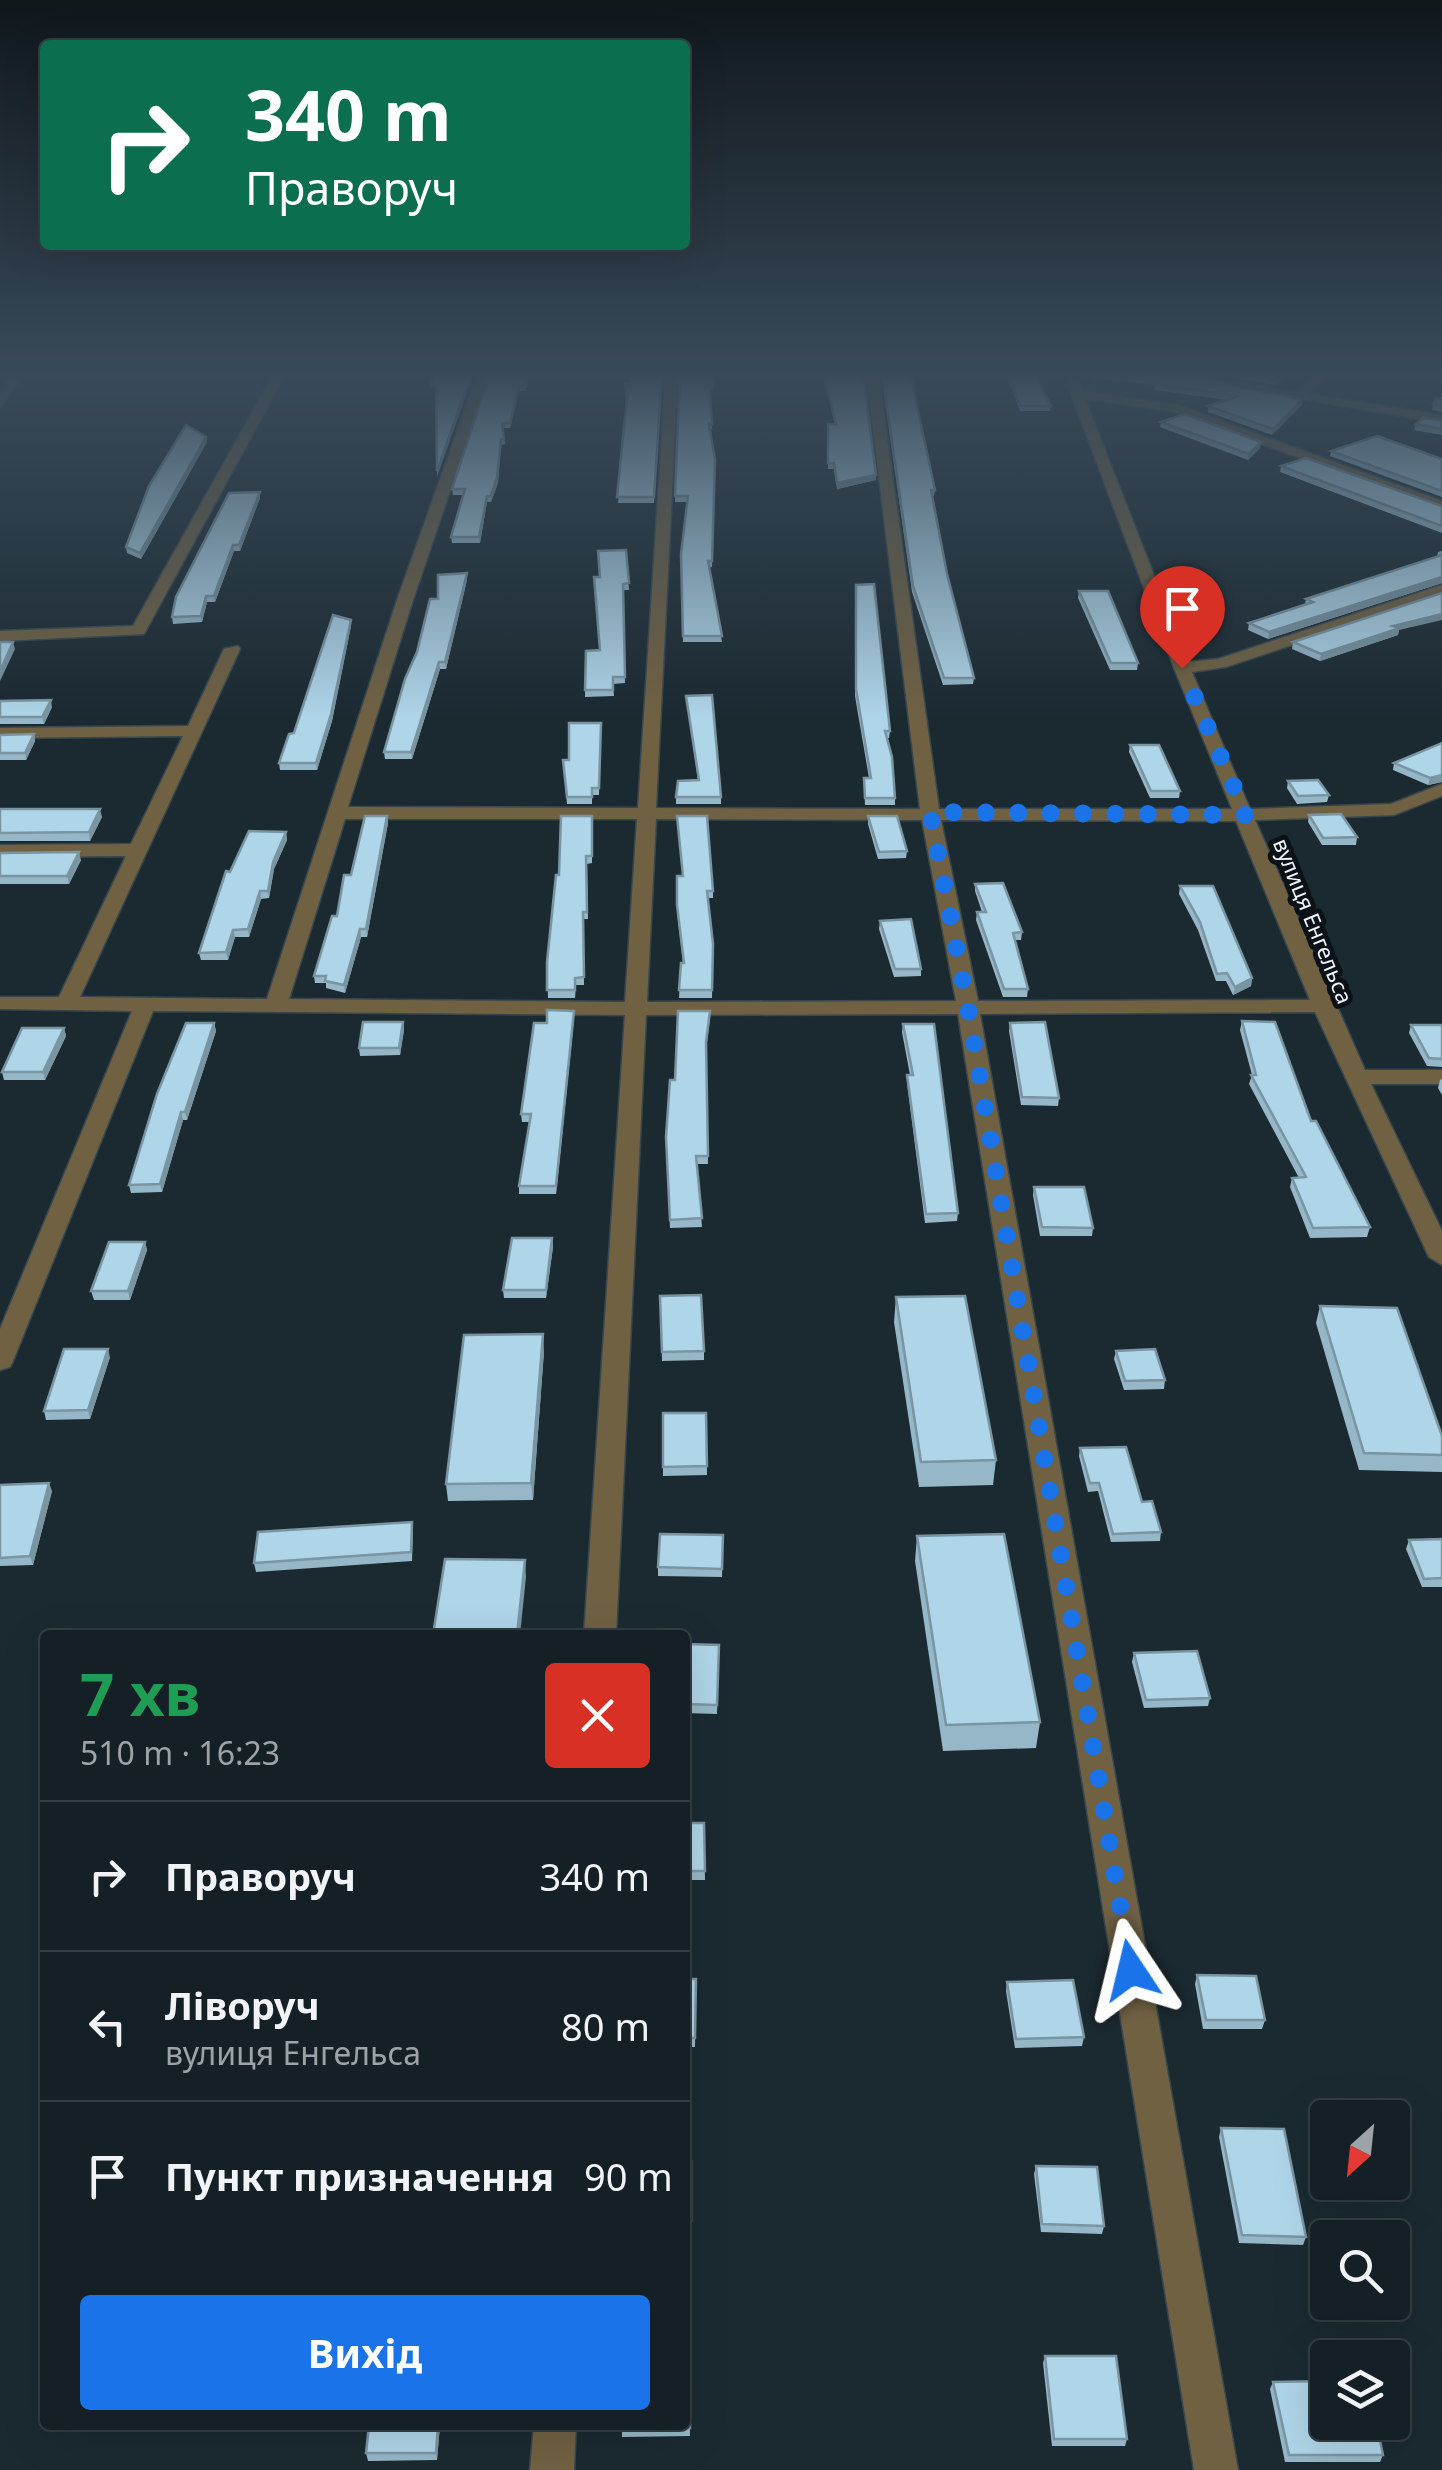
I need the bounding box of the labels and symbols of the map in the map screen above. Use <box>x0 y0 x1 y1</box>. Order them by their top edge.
pin <box>1140 566 1225 669</box>
street label: вулиця Енгельса <box>1267 833 1361 1008</box>
position arrow <box>1079 1918 1183 2022</box>
north arrow <box>1310 2100 1410 2200</box>

